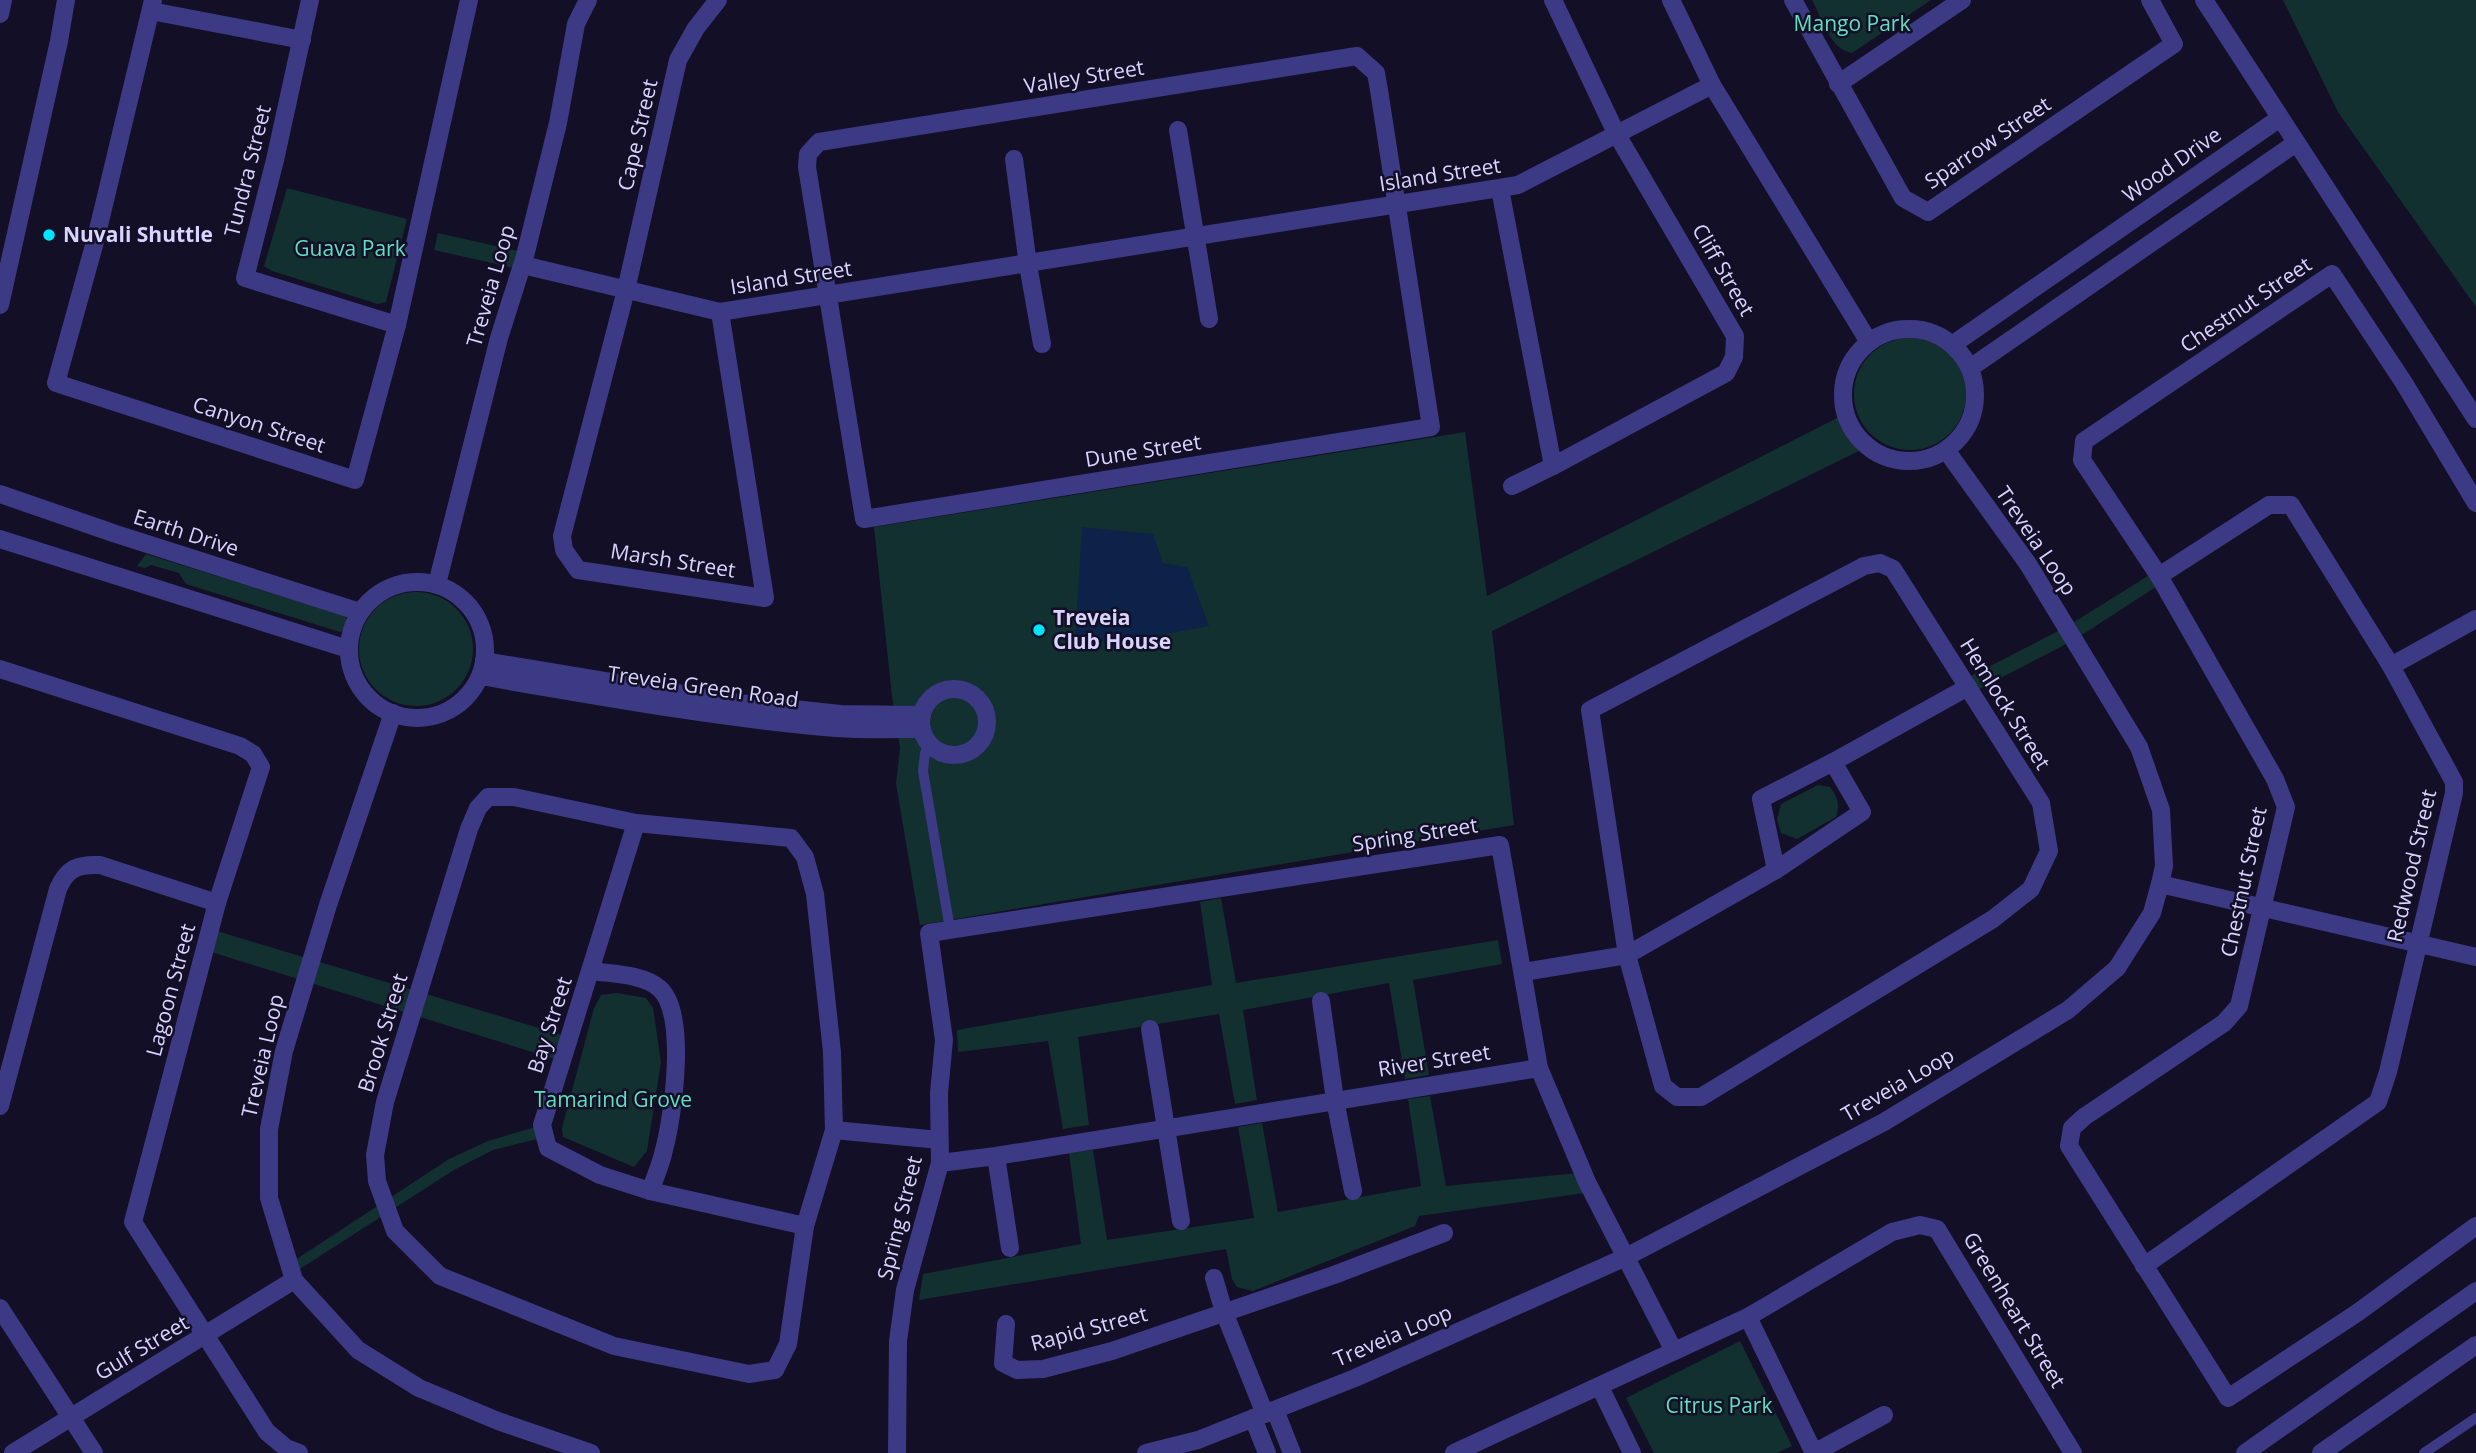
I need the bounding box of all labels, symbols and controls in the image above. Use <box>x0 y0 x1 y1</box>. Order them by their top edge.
park label: Mango Park <box>1794 9 1910 37</box>
street label: Valley Street <box>1022 53 1146 99</box>
street label: Cape Street <box>611 76 663 193</box>
street label: Sparrow Street <box>1919 90 2056 195</box>
street label: Tundra Street <box>217 102 277 239</box>
street label: Wood Drive <box>2117 120 2226 208</box>
street label: Island Street <box>1377 151 1503 197</box>
street label: Cliff Street <box>1686 218 1762 321</box>
place label: Nuvali Shuttle <box>63 220 213 248</box>
street label: Treveia Loop <box>459 221 521 350</box>
marker: Nuvali Shuttle <box>41 227 57 243</box>
park label: Guava Park <box>294 234 406 262</box>
street label: Chestnut Street <box>2174 250 2317 358</box>
street label: Island Street <box>728 254 854 300</box>
street label: Canyon Street <box>189 389 329 459</box>
street label: Dune Street <box>1083 427 1203 473</box>
street label: Treveia Loop <box>1990 480 2084 600</box>
street label: Earth Drive <box>130 502 243 562</box>
street label: Marsh Street <box>609 536 738 584</box>
place label: Treveia Club House <box>1053 603 1171 655</box>
marker: Treveia Club House <box>1031 622 1047 638</box>
street label: Hemlock Street <box>1954 633 2057 774</box>
street label: Treveia Green Road <box>606 659 800 713</box>
street label: Redwood Street <box>2380 787 2442 945</box>
street label: Chestnut Street <box>2213 804 2273 959</box>
street label: Spring Street <box>1350 810 1480 858</box>
street label: Lagoon Street <box>139 920 201 1059</box>
street label: Brook Street <box>351 970 413 1095</box>
street label: Bay Street <box>520 973 578 1077</box>
street label: Treveia Loop <box>234 991 290 1120</box>
street label: River Street <box>1376 1037 1492 1083</box>
street label: Treveia Loop <box>1836 1041 1959 1128</box>
park label: Tamarind Grove <box>534 1085 692 1113</box>
street label: Spring Street <box>870 1153 928 1283</box>
street label: Greenheart Street <box>1957 1226 2072 1392</box>
street label: Treveia Loop <box>1329 1298 1456 1373</box>
street label: Rapid Street <box>1027 1299 1150 1357</box>
street label: Gulf Street <box>89 1308 194 1386</box>
park label: Citrus Park <box>1666 1391 1772 1419</box>

